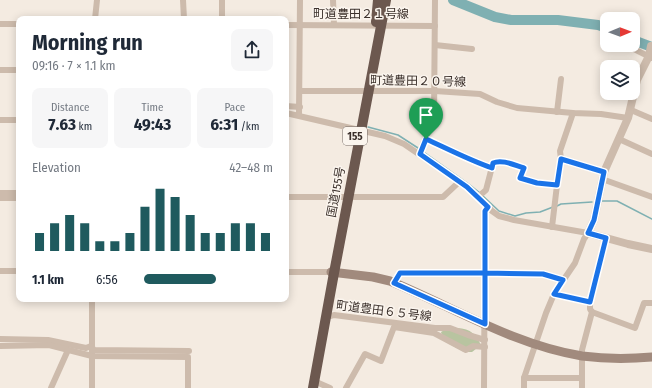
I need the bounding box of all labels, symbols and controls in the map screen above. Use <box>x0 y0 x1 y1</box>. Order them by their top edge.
street label: 町道豊田２１号線 <box>313 7 409 21</box>
north arrow <box>600 12 640 52</box>
map controls <box>600 12 640 100</box>
text: Morning run <box>32 29 143 56</box>
button: share <box>231 29 273 71</box>
text: 09:16 · 7 × 1.1 km <box>32 58 116 73</box>
button: layers <box>600 60 640 100</box>
street label: 町道豊田２０号線 <box>370 73 466 89</box>
pin <box>409 98 443 139</box>
text: Distance <box>51 101 89 114</box>
text: Time <box>142 101 163 114</box>
text: Pace <box>225 101 245 114</box>
icon: arrive <box>415 104 437 126</box>
text: 7.63 <box>48 114 76 135</box>
text: 49:43 <box>134 114 171 135</box>
text: 6:31 <box>210 114 238 135</box>
text: km <box>76 120 92 133</box>
text: /km <box>238 120 259 133</box>
road number: 155 <box>343 127 367 145</box>
text: Elevation <box>32 160 81 175</box>
text: 42–48 m <box>229 160 273 175</box>
street label: 国道155号 <box>324 165 348 219</box>
text: 1.1 km <box>32 272 64 287</box>
text: 6:56 <box>96 272 118 287</box>
street label: 町道豊田６５号線 <box>335 298 433 324</box>

